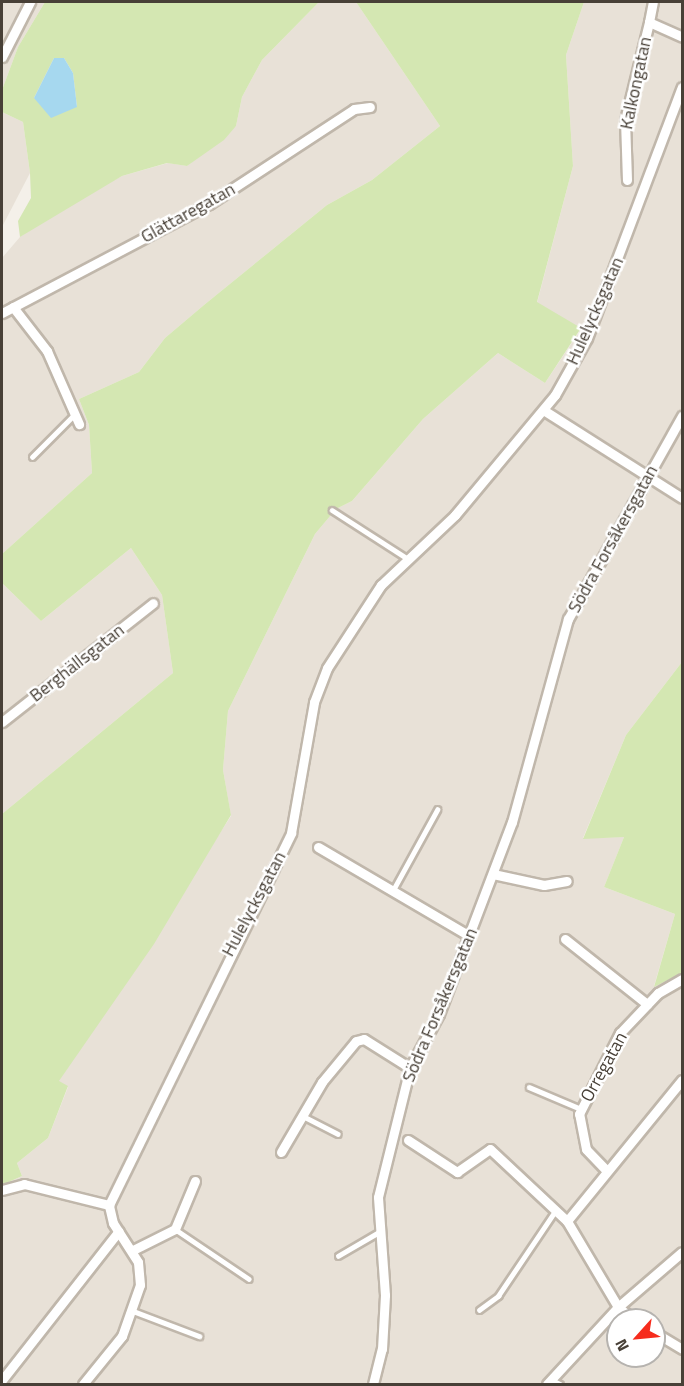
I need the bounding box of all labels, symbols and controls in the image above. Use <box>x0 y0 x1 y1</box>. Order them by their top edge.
street label: Kalkongatan <box>616 35 656 131</box>
street label: Glättaregatan <box>137 178 239 248</box>
street label: Hulelycksgatan <box>562 254 628 368</box>
street label: Södra Forsåkersgatan <box>563 461 663 617</box>
street label: Berghällsgatan <box>25 619 129 707</box>
street label: Hulelycksgatan <box>217 848 291 960</box>
street label: Södra Forsåkersgatan <box>398 925 482 1085</box>
street label: Orregatan <box>576 1028 632 1106</box>
north arrow <box>606 1308 666 1368</box>
text: N <box>609 1335 635 1356</box>

